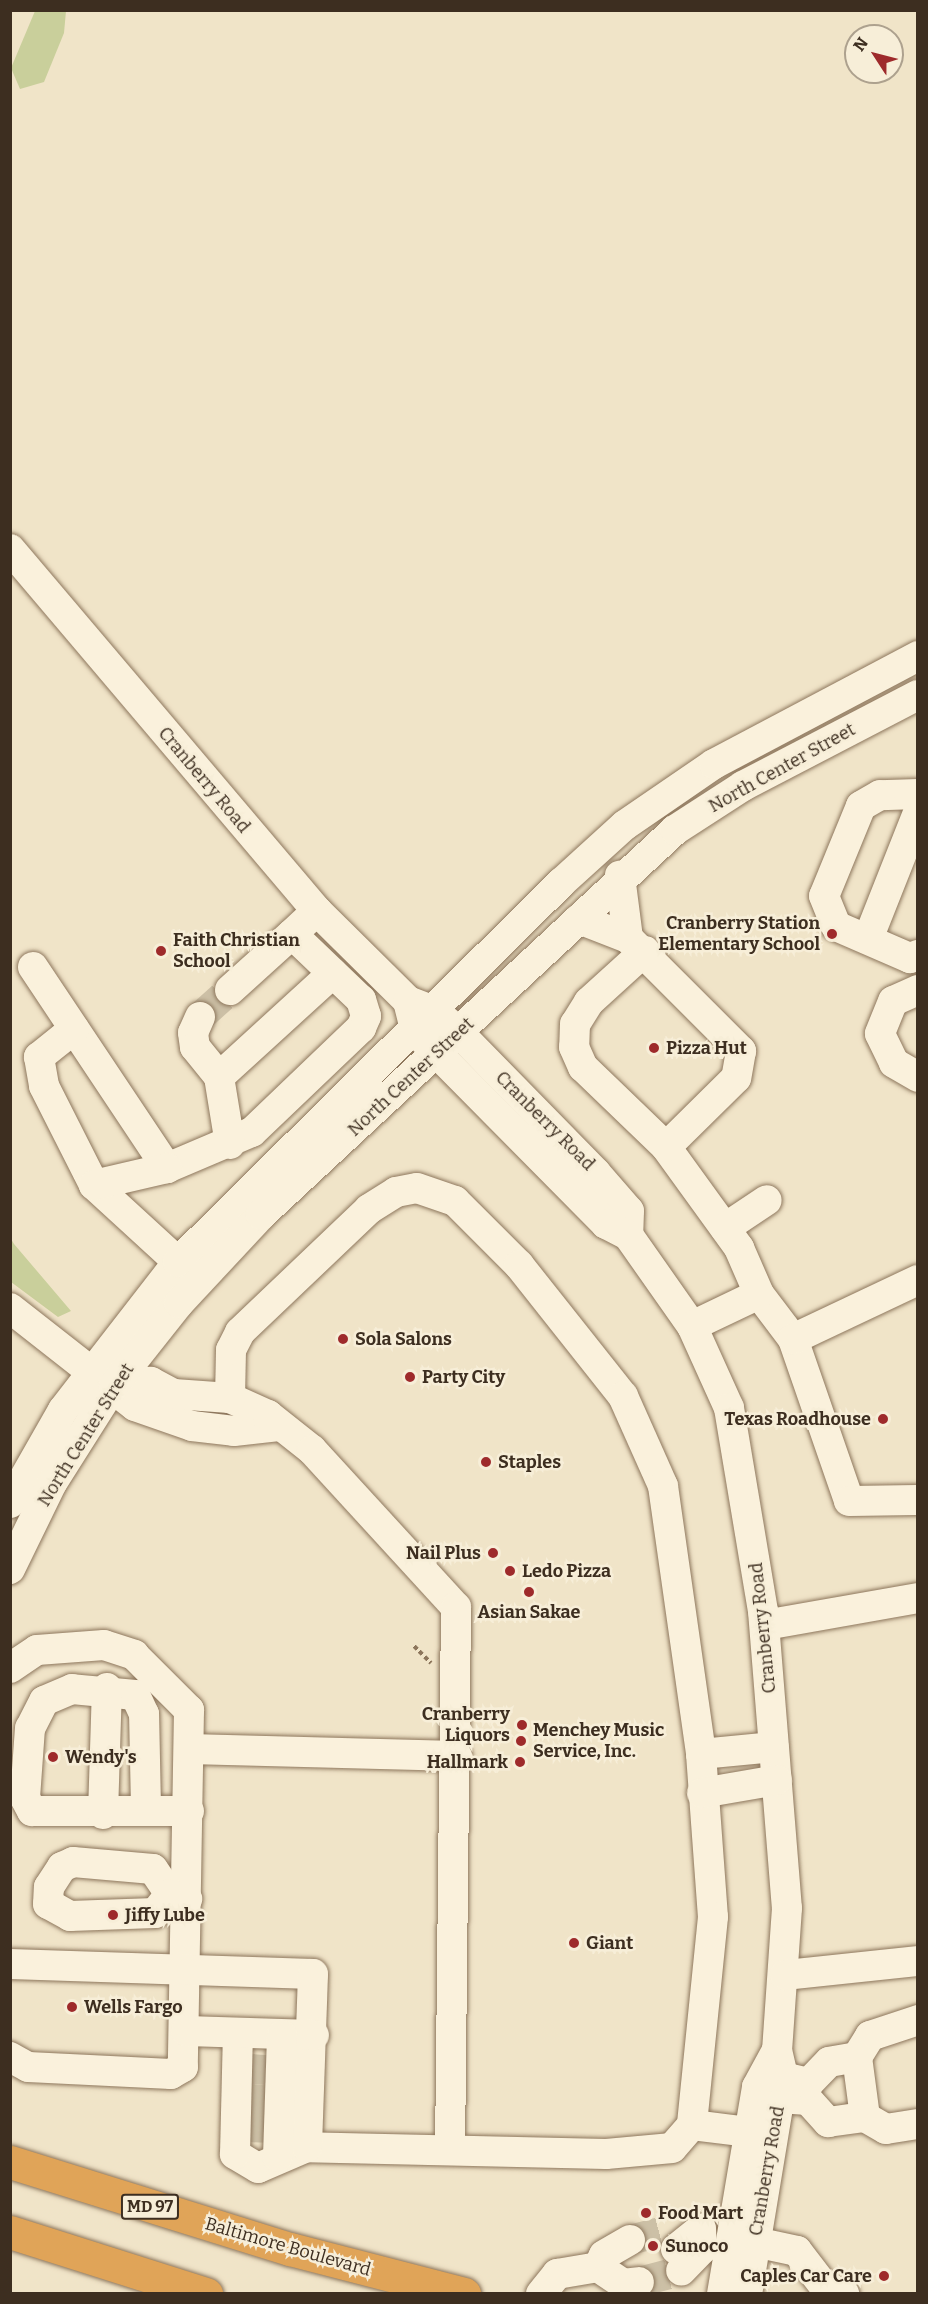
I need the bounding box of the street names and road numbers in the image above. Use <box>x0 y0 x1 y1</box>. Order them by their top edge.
street label: North Center Street <box>705 719 859 817</box>
street label: Cranberry Road <box>154 723 254 837</box>
street label: North Center Street <box>344 1013 478 1141</box>
street label: Cranberry Road <box>491 1067 599 1175</box>
street label: North Center Street <box>33 1360 139 1510</box>
street label: Cranberry Road <box>745 1562 781 1694</box>
street label: Cranberry Road <box>745 2104 789 2238</box>
road number: MD 97 <box>120 2194 180 2220</box>
street label: Baltimore Boulevard <box>203 2213 373 2281</box>

